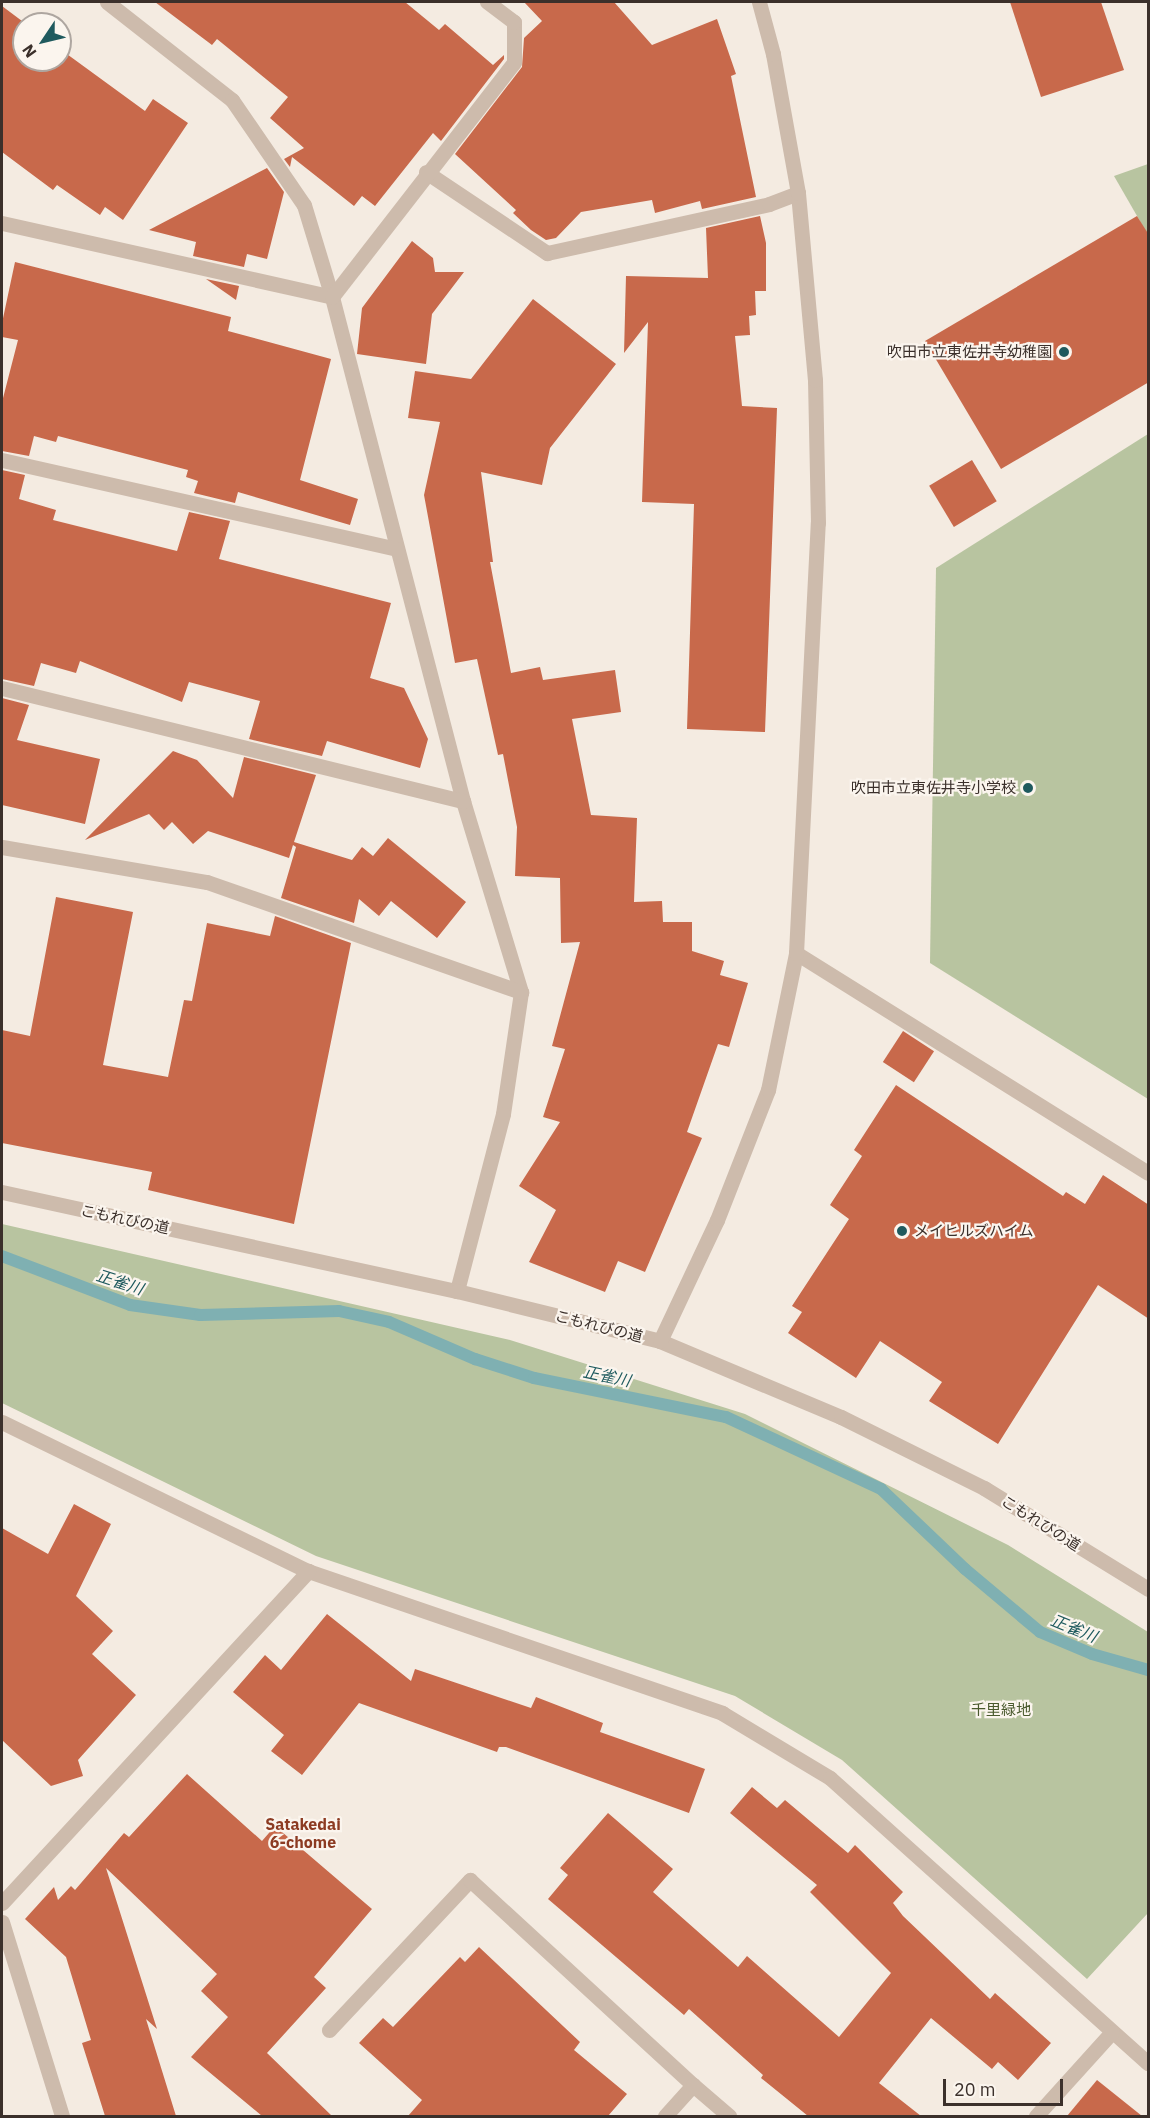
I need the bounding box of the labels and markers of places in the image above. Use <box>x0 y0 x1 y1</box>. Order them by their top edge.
place label: 吹田市立東佐井寺幼稚園 <box>887 343 1052 361</box>
marker: 吹田市立東佐井寺幼稚園 <box>1057 345 1071 359</box>
place label: 吹田市立東佐井寺小学校 <box>851 779 1016 797</box>
marker: 吹田市立東佐井寺小学校 <box>1021 781 1035 795</box>
place label: メイヒルズハイム <box>914 1222 1034 1240</box>
marker: メイヒルズハイム <box>895 1224 909 1238</box>

